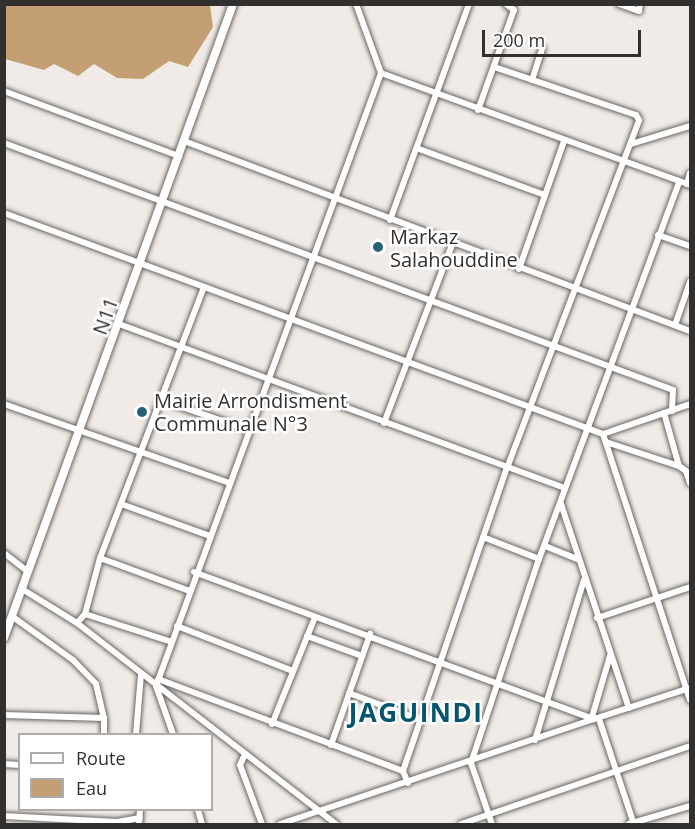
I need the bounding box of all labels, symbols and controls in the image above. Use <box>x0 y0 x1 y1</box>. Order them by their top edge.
scale bar <box>485 18 644 56</box>
text: 200 m <box>493 28 545 52</box>
place label: Markaz Salahouddine <box>390 224 518 271</box>
marker: Markaz Salahouddine <box>371 240 385 254</box>
street label: N11 <box>87 294 123 338</box>
place label: Mairie Arrondisment Communale N°3 <box>154 388 347 435</box>
marker: Mairie Arrondisment Communale N°3 <box>135 405 149 419</box>
district label: JAGUINDI <box>349 697 483 729</box>
legend <box>18 733 213 811</box>
text: Route <box>76 746 126 770</box>
text: Eau <box>76 776 107 800</box>

